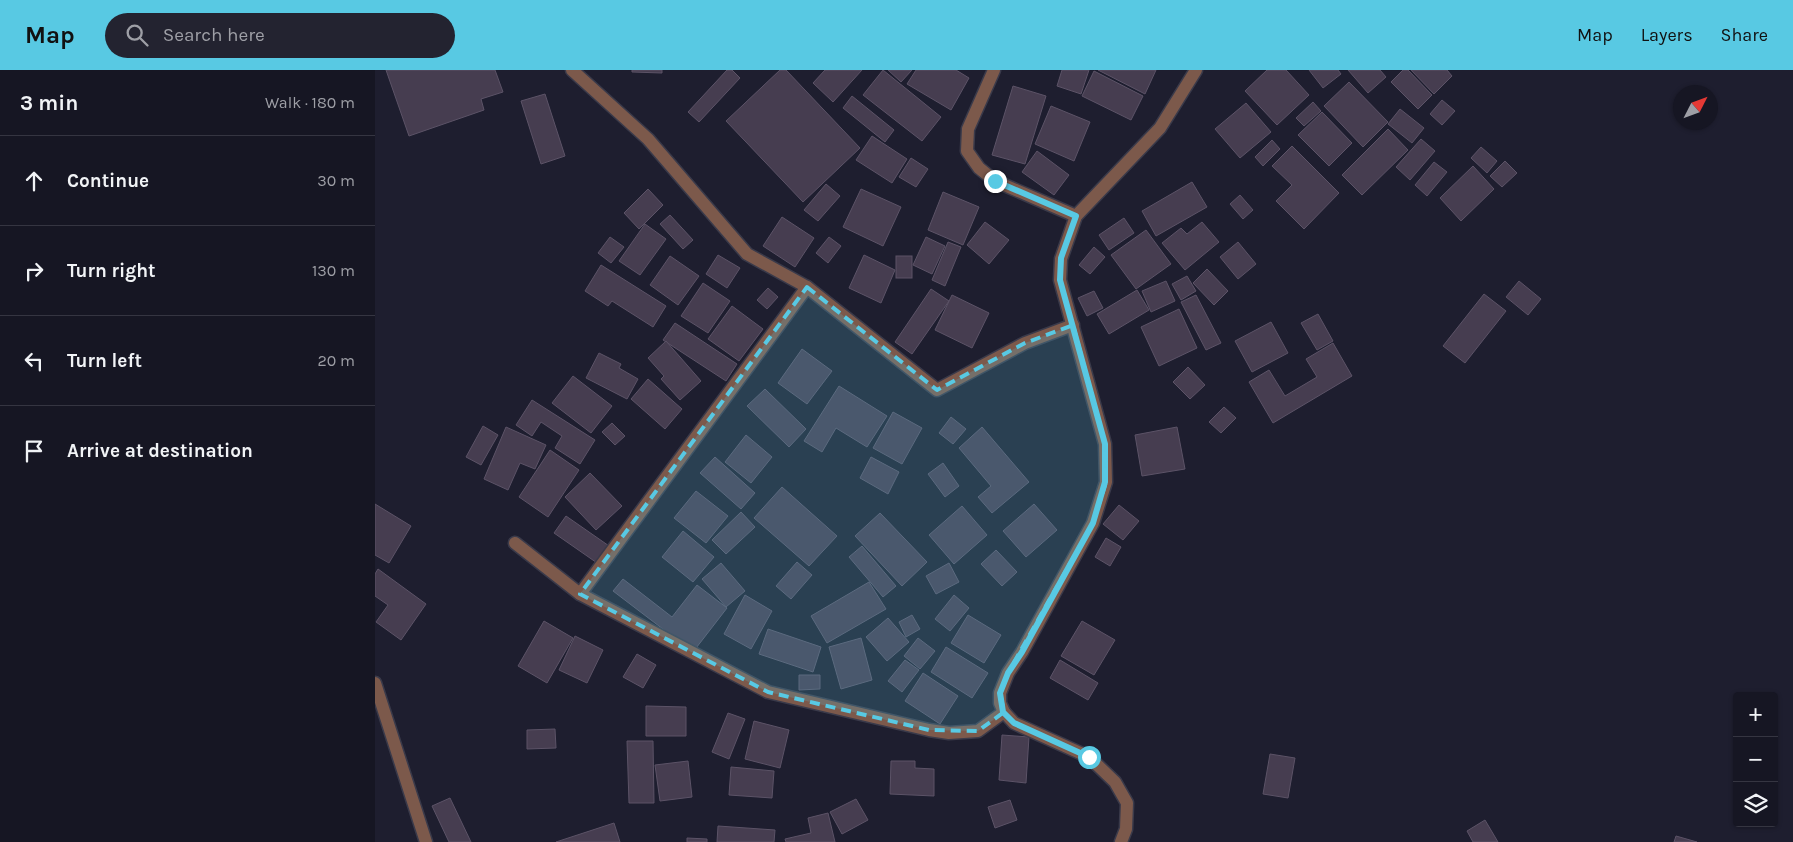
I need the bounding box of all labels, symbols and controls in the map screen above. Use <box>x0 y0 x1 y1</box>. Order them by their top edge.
search box <box>105 13 455 58</box>
text: Map <box>25 21 75 49</box>
icon: search <box>123 21 151 49</box>
text: Search here <box>163 24 265 46</box>
text: Map <box>1577 24 1613 46</box>
text: Layers <box>1641 24 1693 46</box>
text: Share <box>1721 24 1768 46</box>
north arrow <box>1673 85 1718 130</box>
text: 3 min <box>20 91 78 115</box>
text: Walk · 180 m <box>265 93 355 112</box>
icon: ahead <box>20 167 48 195</box>
text: Continue <box>67 170 149 192</box>
route end <box>984 170 1007 193</box>
text: 30 m <box>317 171 355 190</box>
icon: right <box>20 257 48 285</box>
text: Turn right <box>67 260 156 282</box>
text: 130 m <box>312 261 355 280</box>
icon: left <box>20 347 48 375</box>
text: Turn left <box>67 350 142 372</box>
text: 20 m <box>317 351 355 370</box>
icon: arrive <box>20 437 48 465</box>
text: Arrive at destination <box>67 440 253 462</box>
map controls <box>1733 692 1778 827</box>
button: + <box>1733 692 1778 737</box>
button: − <box>1733 737 1778 782</box>
route start <box>1078 746 1101 769</box>
button: layers <box>1733 782 1778 827</box>

